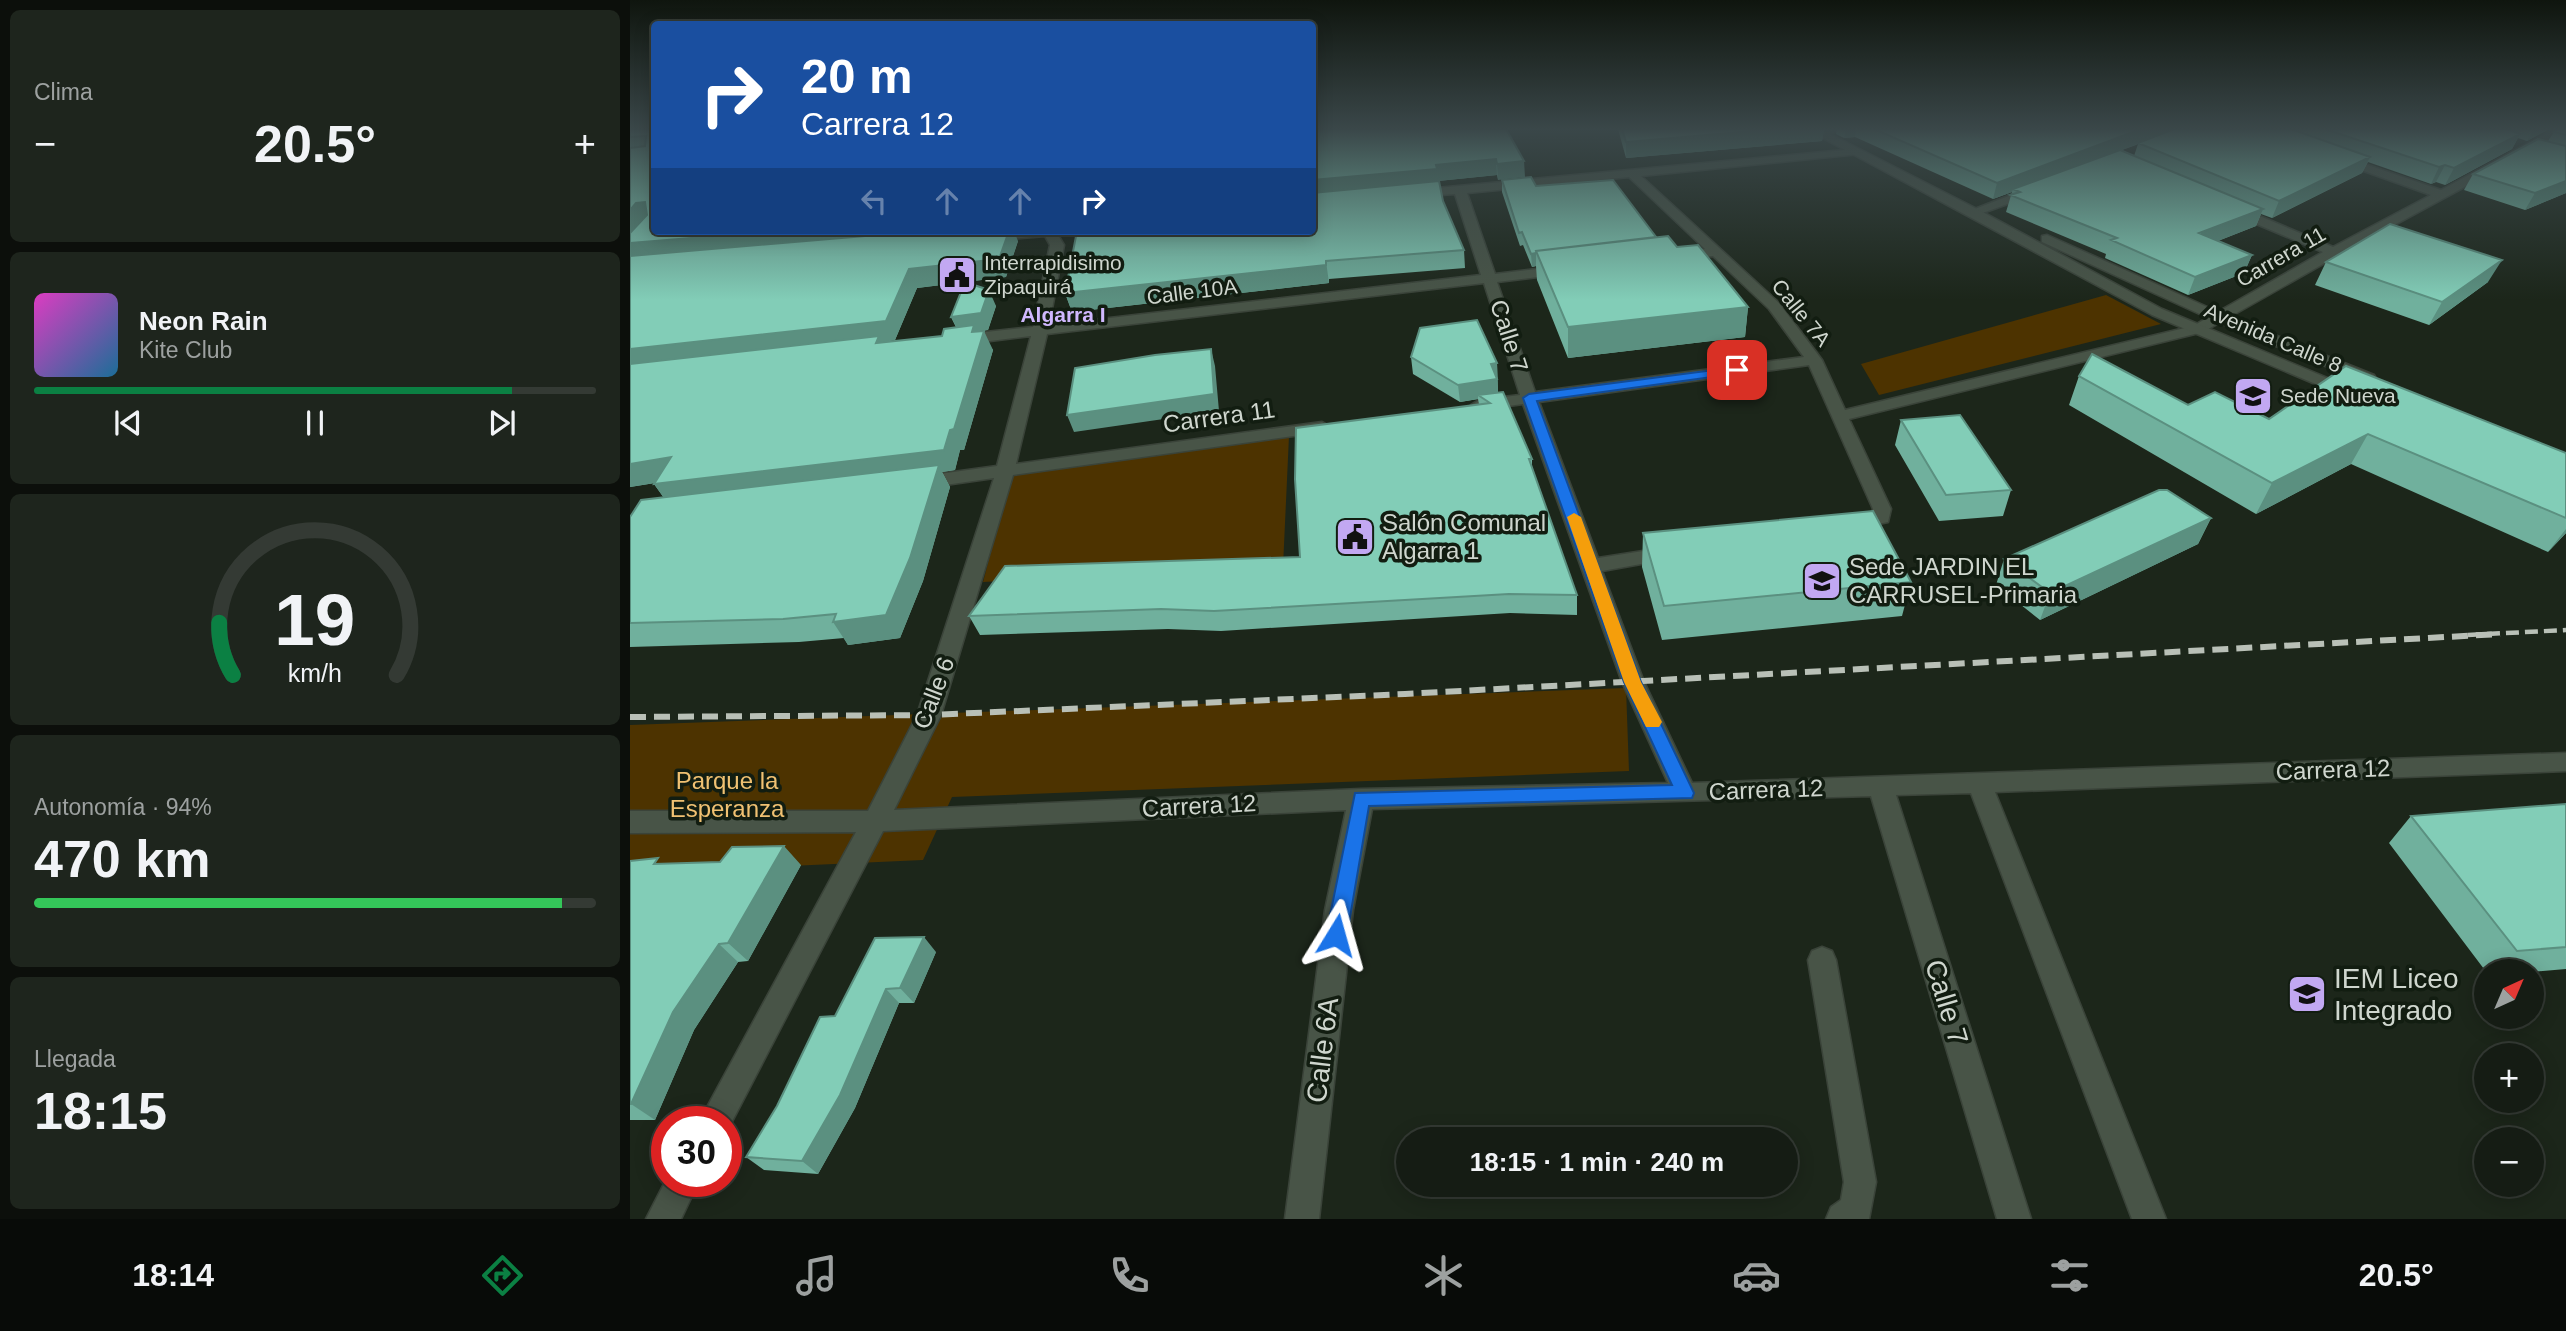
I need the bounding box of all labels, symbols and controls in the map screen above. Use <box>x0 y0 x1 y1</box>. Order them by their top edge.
icon: right <box>686 49 777 140</box>
text: 20 m <box>801 49 913 103</box>
text: Clima <box>34 79 93 105</box>
text: Carrera 12 <box>801 106 954 142</box>
text: 20.5° <box>254 115 376 173</box>
text: − <box>34 123 56 165</box>
text: + <box>574 123 596 165</box>
icon: left <box>855 182 893 220</box>
icon: ahead <box>928 182 966 220</box>
icon: ahead <box>1001 182 1039 220</box>
icon: right <box>1074 182 1112 220</box>
street label: Carrera 11 <box>2232 222 2329 291</box>
place label: Interrapidisimo Zipaquirá <box>984 251 1122 298</box>
public building icon: Interrapidisimo Zipaquirá <box>936 254 978 296</box>
street label: Calle 10A <box>1145 275 1239 308</box>
street label: Calle 7A <box>1767 275 1835 351</box>
street label: Calle 7 <box>1485 296 1534 376</box>
street label: Avenida Calle 8 <box>2201 298 2345 377</box>
district label: Algarra I <box>1020 303 1106 326</box>
text: Neon Rain <box>139 306 268 336</box>
text: Kite Club <box>139 337 232 363</box>
pin <box>1707 340 1767 400</box>
icon: arrive <box>1718 351 1756 389</box>
school or university icon: Sede Nueva <box>2232 375 2274 417</box>
place label: Sede Nueva <box>2280 384 2396 407</box>
street label: Carrera 11 <box>1161 395 1277 438</box>
icon: previous <box>109 404 147 442</box>
icon: pause <box>296 404 334 442</box>
icon: next <box>483 404 521 442</box>
place label: Salón Comunal Algarra 1 <box>1382 509 1546 564</box>
public building icon: Salón Comunal Algarra 1 <box>1334 516 1376 558</box>
place label: Sede JARDIN EL CARRUSEL-Primaria <box>1849 553 2078 608</box>
school or university icon: Sede JARDIN EL CARRUSEL-Primaria <box>1801 560 1843 602</box>
text: 19 <box>275 580 355 661</box>
street label: Calle 6 <box>908 653 960 733</box>
text: km/h <box>288 659 342 687</box>
street label: Carrera 12 <box>2275 754 2391 785</box>
park label: Parque la Esperanza <box>670 767 785 822</box>
street label: Carrera 12 <box>1708 774 1824 805</box>
street label: Carrera 12 <box>1141 789 1257 822</box>
text: Autonomía · 94% <box>34 794 212 820</box>
text: 470 km <box>34 830 210 888</box>
position arrow <box>1299 898 1373 972</box>
street label: Calle 7 <box>1919 956 1974 1048</box>
north arrow <box>2474 959 2544 1029</box>
map controls <box>2474 959 2544 1197</box>
place label: IEM Liceo Integrado <box>2334 963 2459 1026</box>
school or university icon: IEM Liceo Integrado <box>2286 973 2328 1015</box>
street label: Calle 6A <box>1301 995 1344 1104</box>
button: + <box>2474 1043 2544 1113</box>
text: Llegada <box>34 1046 116 1072</box>
text: 18:15 <box>34 1082 167 1140</box>
speed limit sign: 30 <box>651 1106 742 1197</box>
button: − <box>2474 1127 2544 1197</box>
text: 18:15 · 1 min · 240 m <box>1470 1147 1724 1177</box>
icon: directions <box>478 1251 527 1300</box>
icon: music <box>792 1251 841 1300</box>
icon: phone <box>1105 1251 1154 1300</box>
icon: climate <box>1419 1251 1468 1300</box>
icon: car <box>1732 1251 1781 1300</box>
icon: filters <box>2045 1251 2094 1300</box>
text: 18:14 <box>132 1257 214 1293</box>
text: 20.5° <box>2359 1257 2434 1293</box>

